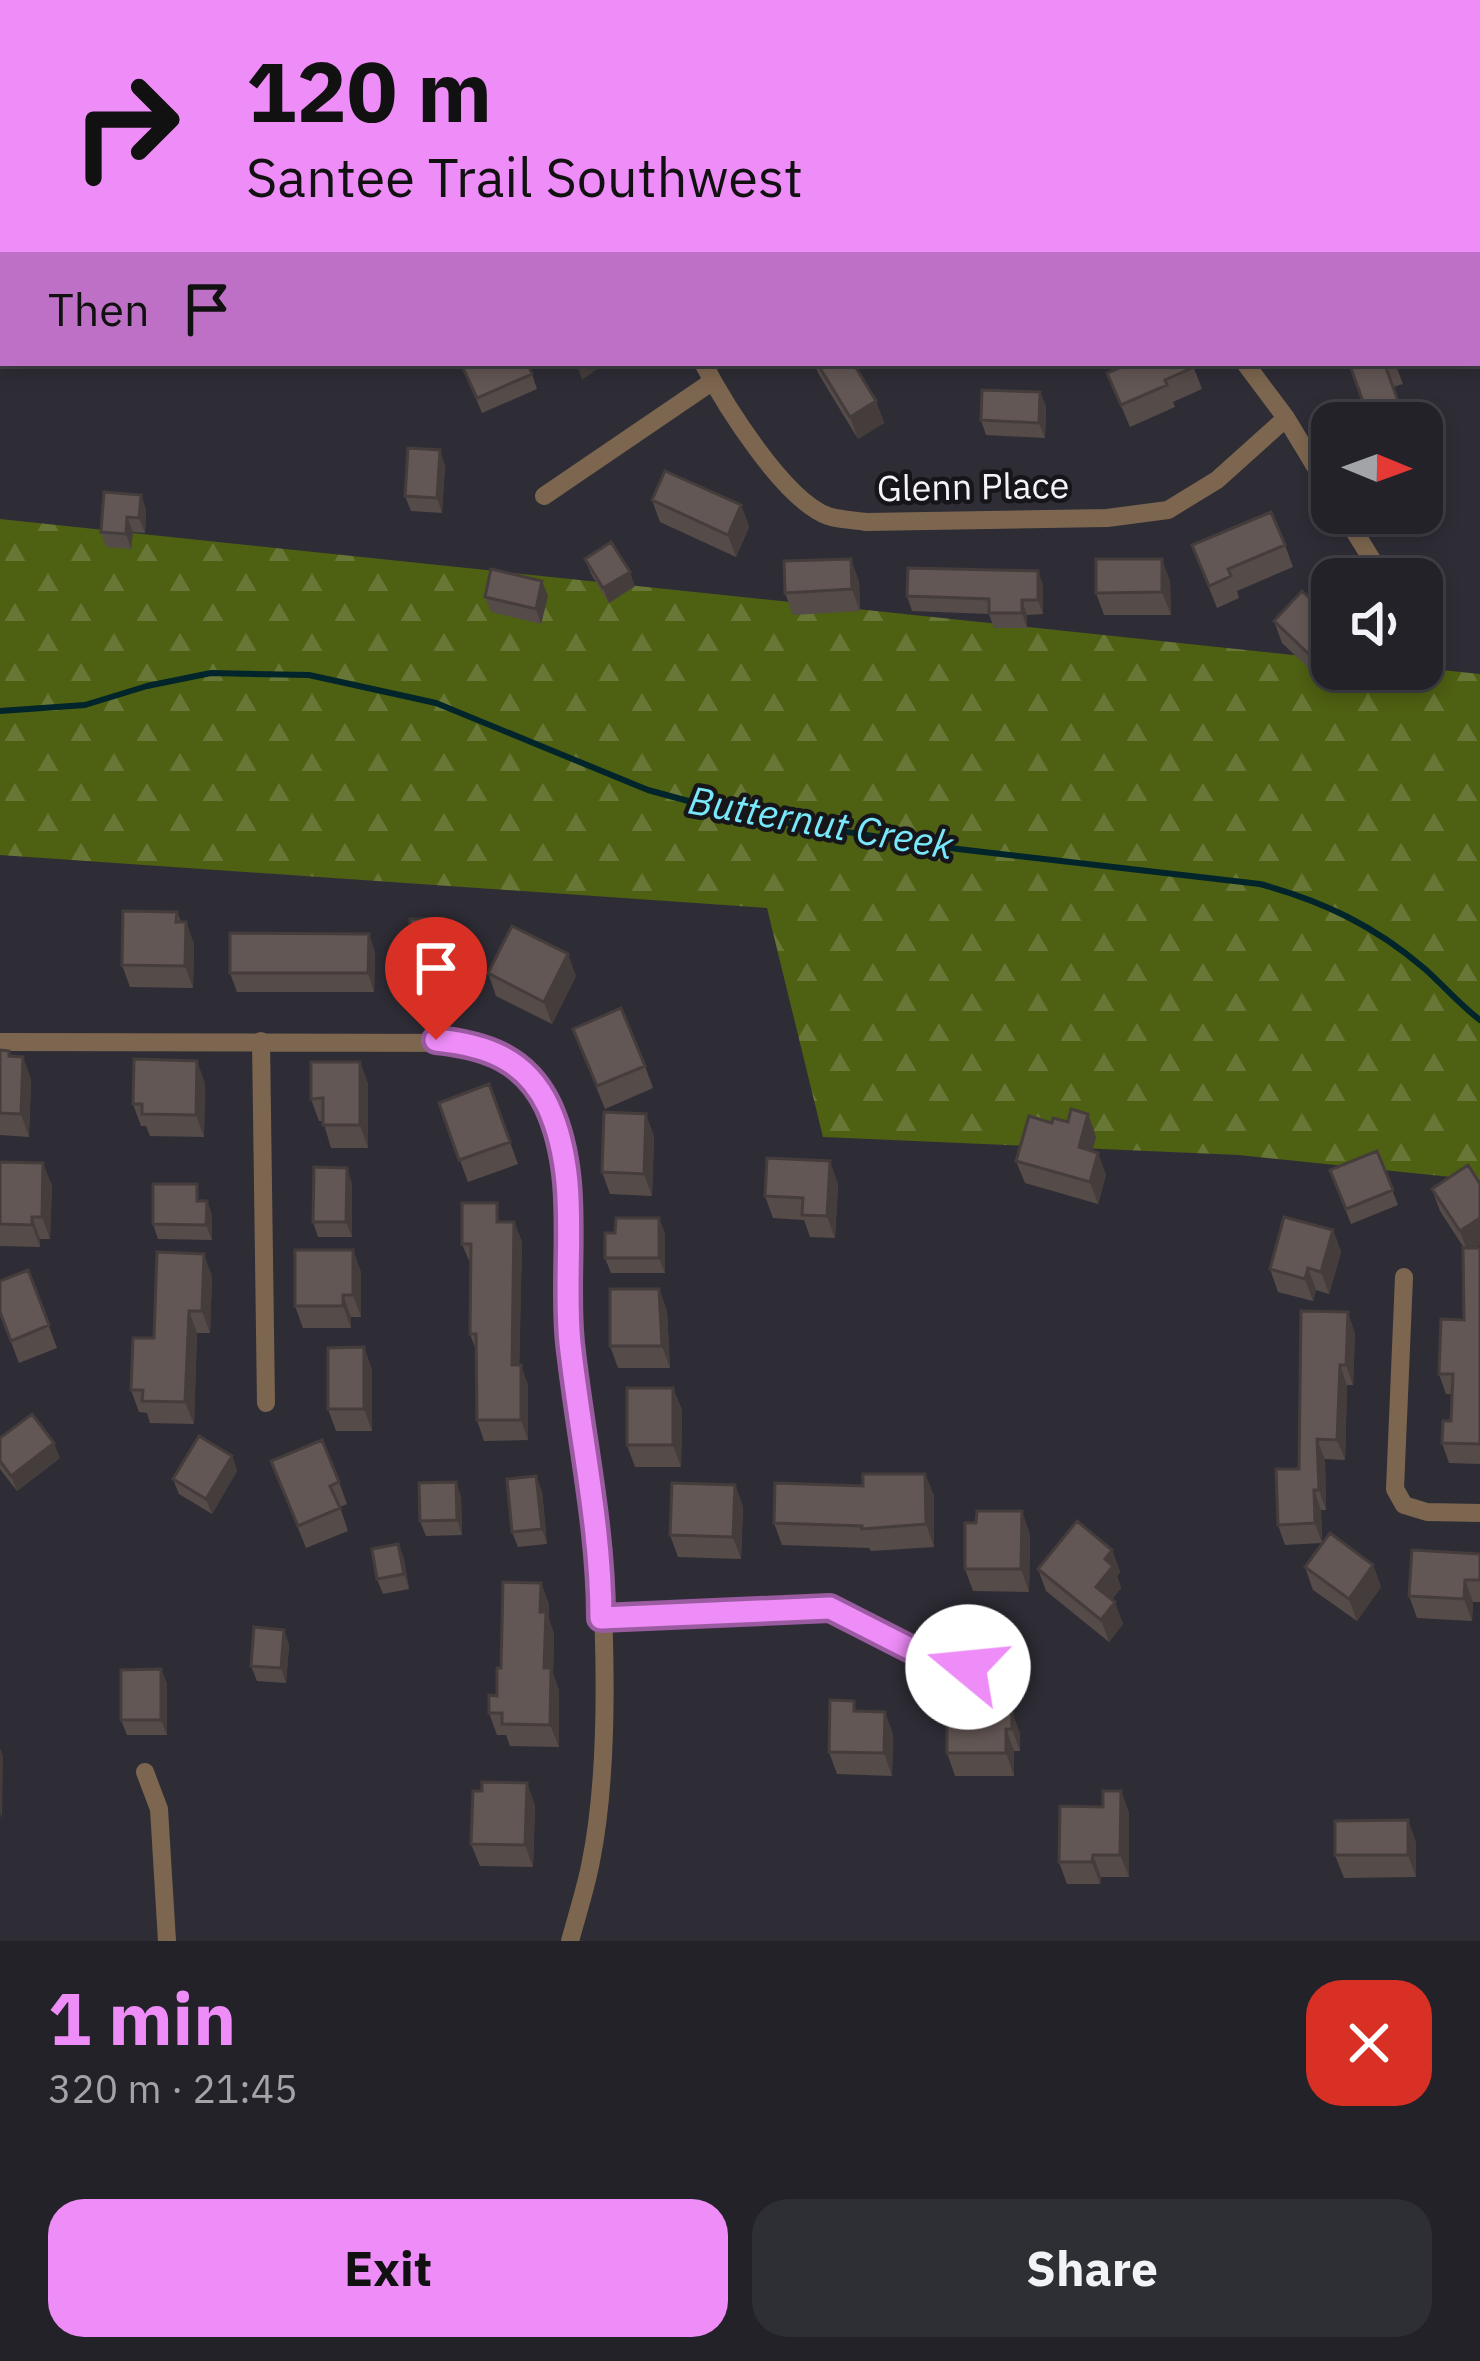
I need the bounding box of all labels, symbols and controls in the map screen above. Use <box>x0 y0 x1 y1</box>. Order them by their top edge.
text: 120 m <box>246 36 492 145</box>
icon: right <box>48 48 204 204</box>
text: Santee Trail Southwest <box>246 142 803 212</box>
icon: arrive <box>174 276 240 342</box>
text: Then <box>48 280 150 338</box>
north arrow <box>1311 402 1443 534</box>
map controls <box>1311 402 1443 690</box>
street label: Glenn Place <box>876 461 1070 511</box>
button: sound <box>1311 558 1443 690</box>
water label: Butternut Creek <box>685 774 958 871</box>
pin <box>385 917 487 1040</box>
icon: arrive <box>403 935 469 1001</box>
position arrow <box>905 1604 1031 1730</box>
text: 1 min <box>48 1971 236 2065</box>
button: close <box>1306 1980 1432 2106</box>
text: 320 m · 21:45 <box>48 2063 298 2114</box>
button: Exit <box>48 2199 728 2337</box>
button: Share <box>752 2199 1432 2337</box>

